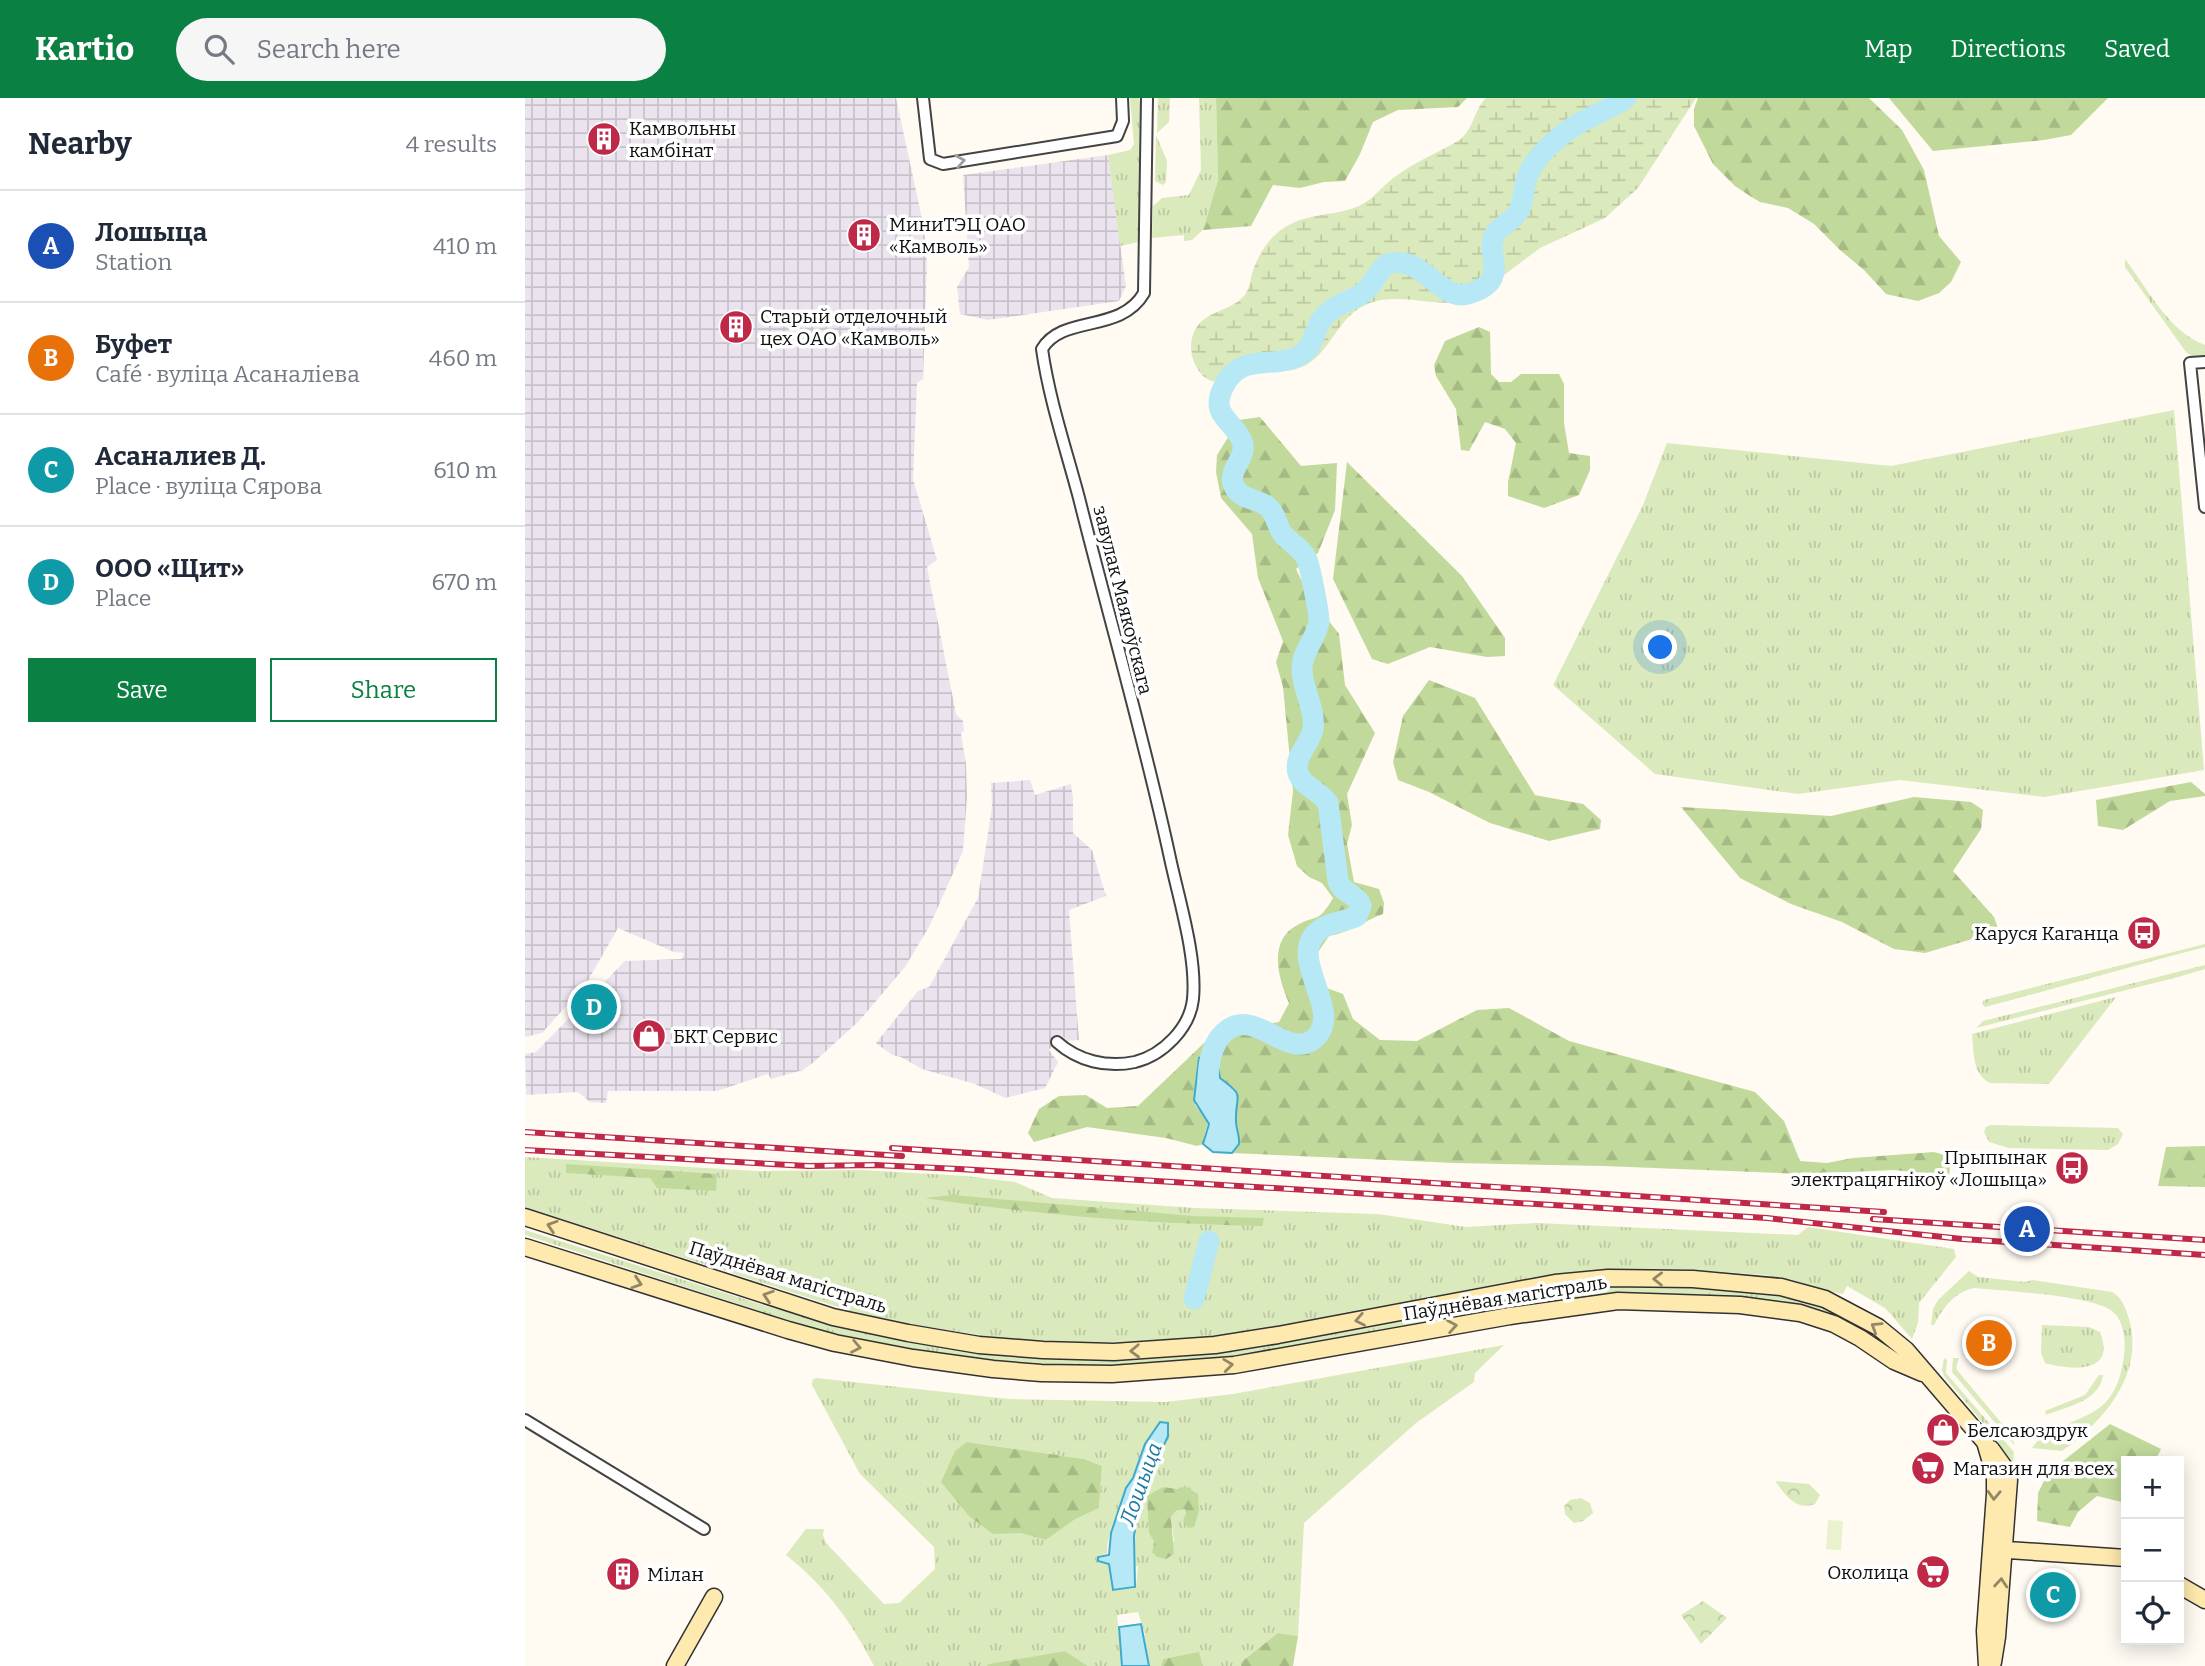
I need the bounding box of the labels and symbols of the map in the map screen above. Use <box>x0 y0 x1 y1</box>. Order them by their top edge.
place label: Камвольны камбінат <box>629 117 736 162</box>
building icon: Камвольны камбінат <box>585 120 623 158</box>
one-way arrow <box>954 154 966 169</box>
place label: МиниТЭЦ ОАО «Камволь» <box>889 213 1026 258</box>
building icon: МиниТЭЦ ОАО «Камволь» <box>845 216 883 254</box>
place label: Старый отделочный цех ОАО «Камволь» <box>760 305 947 350</box>
building icon: Старый отделочный цех ОАО «Камволь» <box>717 308 755 346</box>
street label: завулак Маякоўскага <box>1088 503 1158 697</box>
your location <box>1643 630 1677 664</box>
bus stop icon: Каруся Каганца <box>2125 914 2163 952</box>
place label: Каруся Каганца <box>1974 922 2120 945</box>
pin: D <box>571 981 617 1033</box>
shop icon: БКТ Сервис <box>630 1017 668 1055</box>
place label: БКТ Сервис <box>673 1025 778 1048</box>
place label: Прыпынак электрацягнікоў «Лошыца» <box>1791 1146 2048 1191</box>
bus stop icon: Прыпынак электрацягнікоў «Лошыца» <box>2053 1149 2091 1187</box>
pin: A <box>2004 1203 2050 1255</box>
one-way arrow <box>546 1219 558 1234</box>
street label: Паўднёвая магістраль <box>686 1236 890 1318</box>
street label: Паўднёвая магістраль <box>1402 1271 1609 1325</box>
one-way arrow <box>1652 1271 1663 1286</box>
one-way arrow <box>630 1275 642 1289</box>
one-way arrow <box>762 1289 774 1304</box>
one-way arrow <box>1354 1312 1366 1327</box>
pin: B <box>1966 1317 2012 1369</box>
one-way arrow <box>1446 1319 1458 1334</box>
one-way arrow <box>1870 1323 1883 1336</box>
one-way arrow <box>850 1339 862 1354</box>
one-way arrow <box>1129 1343 1140 1358</box>
one-way arrow <box>1222 1358 1234 1373</box>
shop icon: Белсаюздрук <box>1924 1411 1962 1449</box>
place label: Белсаюздрук <box>1967 1419 2089 1442</box>
water label: Лошыца <box>1114 1439 1168 1530</box>
supermarket icon: Магазин для всех <box>1909 1449 1947 1487</box>
place label: Магазин для всех <box>1953 1457 2115 1480</box>
one-way arrow <box>1987 1490 2002 1501</box>
supermarket icon: Околица <box>1914 1553 1952 1591</box>
building icon: Мілан <box>604 1555 642 1593</box>
place label: Околица <box>1827 1561 1910 1584</box>
place label: Мілан <box>647 1563 704 1586</box>
pin: C <box>2030 1569 2076 1621</box>
one-way arrow <box>1994 1578 2009 1589</box>

